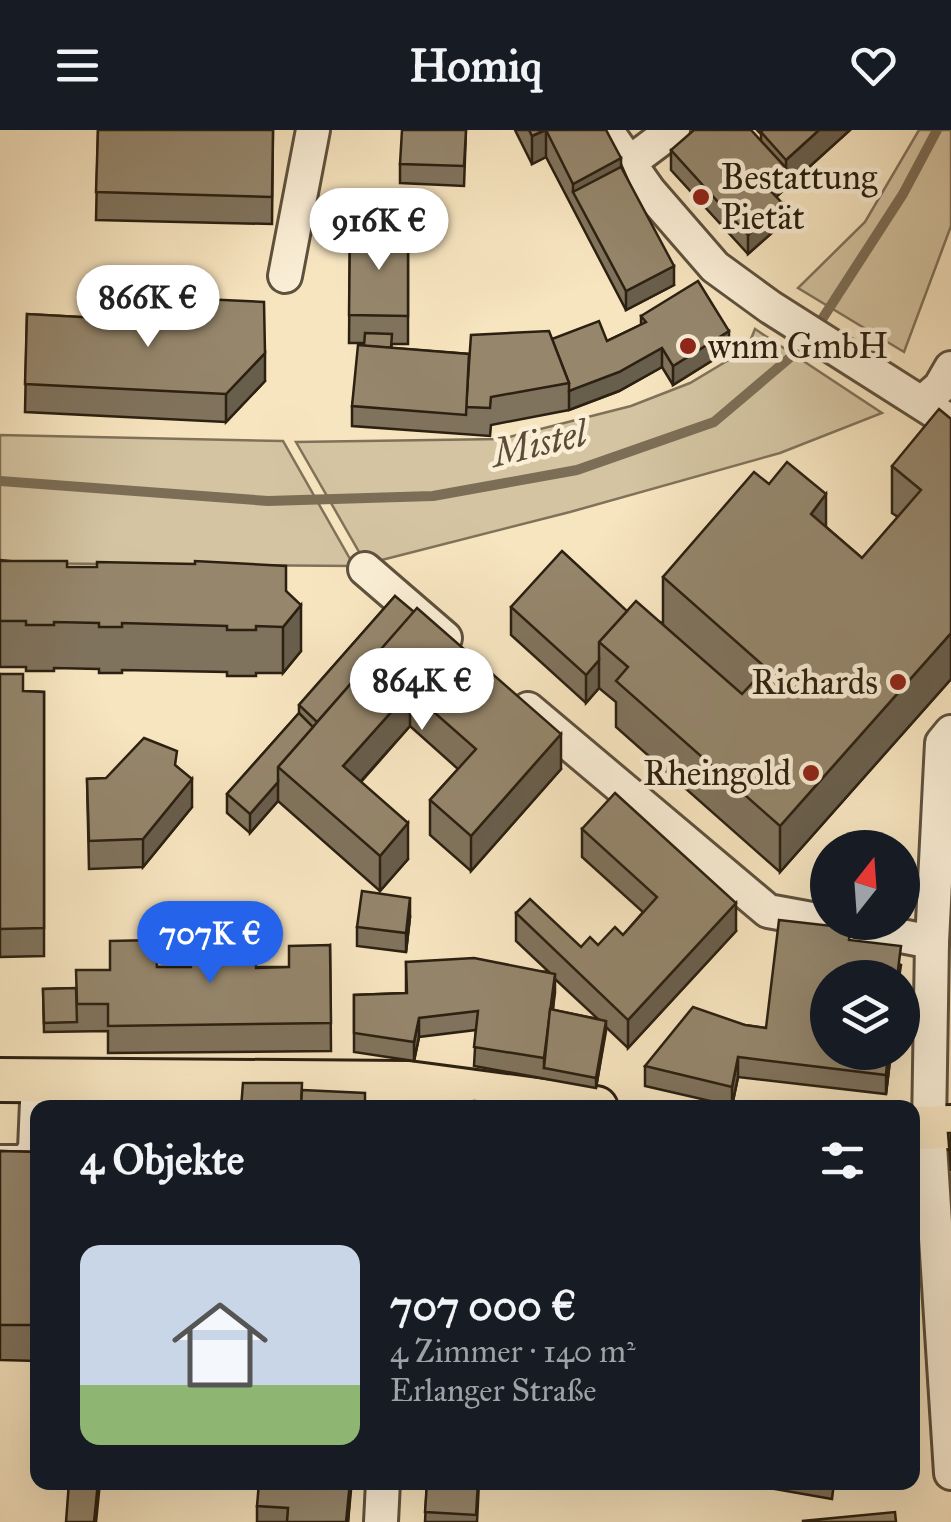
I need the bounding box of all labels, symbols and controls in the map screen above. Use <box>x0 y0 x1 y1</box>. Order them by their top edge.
icon: menu <box>50 38 105 93</box>
text: Homiq <box>409 38 542 93</box>
icon: heart <box>846 38 901 93</box>
place label: Bestattung Pietät <box>721 156 878 239</box>
marker: Bestattung Pietät <box>690 186 712 208</box>
pin: 916K € <box>298 188 460 273</box>
text: 916K € <box>332 201 426 240</box>
pin: 866K € <box>67 265 229 350</box>
text: 866K € <box>99 278 197 317</box>
place label: wnm GmbH <box>708 325 888 368</box>
marker: wnm GmbH <box>677 335 699 357</box>
water label: Mistel <box>484 409 593 477</box>
pin: 864K € <box>341 648 503 733</box>
text: 864K € <box>372 661 472 700</box>
place label: Richards <box>752 661 878 704</box>
marker: Richards <box>887 671 909 693</box>
place label: Rheingold <box>643 752 791 795</box>
marker: Rheingold <box>800 762 822 784</box>
north arrow <box>810 830 920 940</box>
map controls <box>810 830 920 1070</box>
pin: 707K € <box>129 901 291 986</box>
text: 707K € <box>159 914 261 953</box>
button: layers <box>810 960 920 1070</box>
icon: filters <box>815 1133 870 1188</box>
text: 4 Objekte <box>80 1134 244 1186</box>
text: 707 000 € <box>390 1280 576 1332</box>
icon: home <box>160 1285 280 1405</box>
text: 4 Zimmer · 140 m² <box>390 1332 635 1371</box>
text: Erlanger Straße <box>390 1371 597 1410</box>

